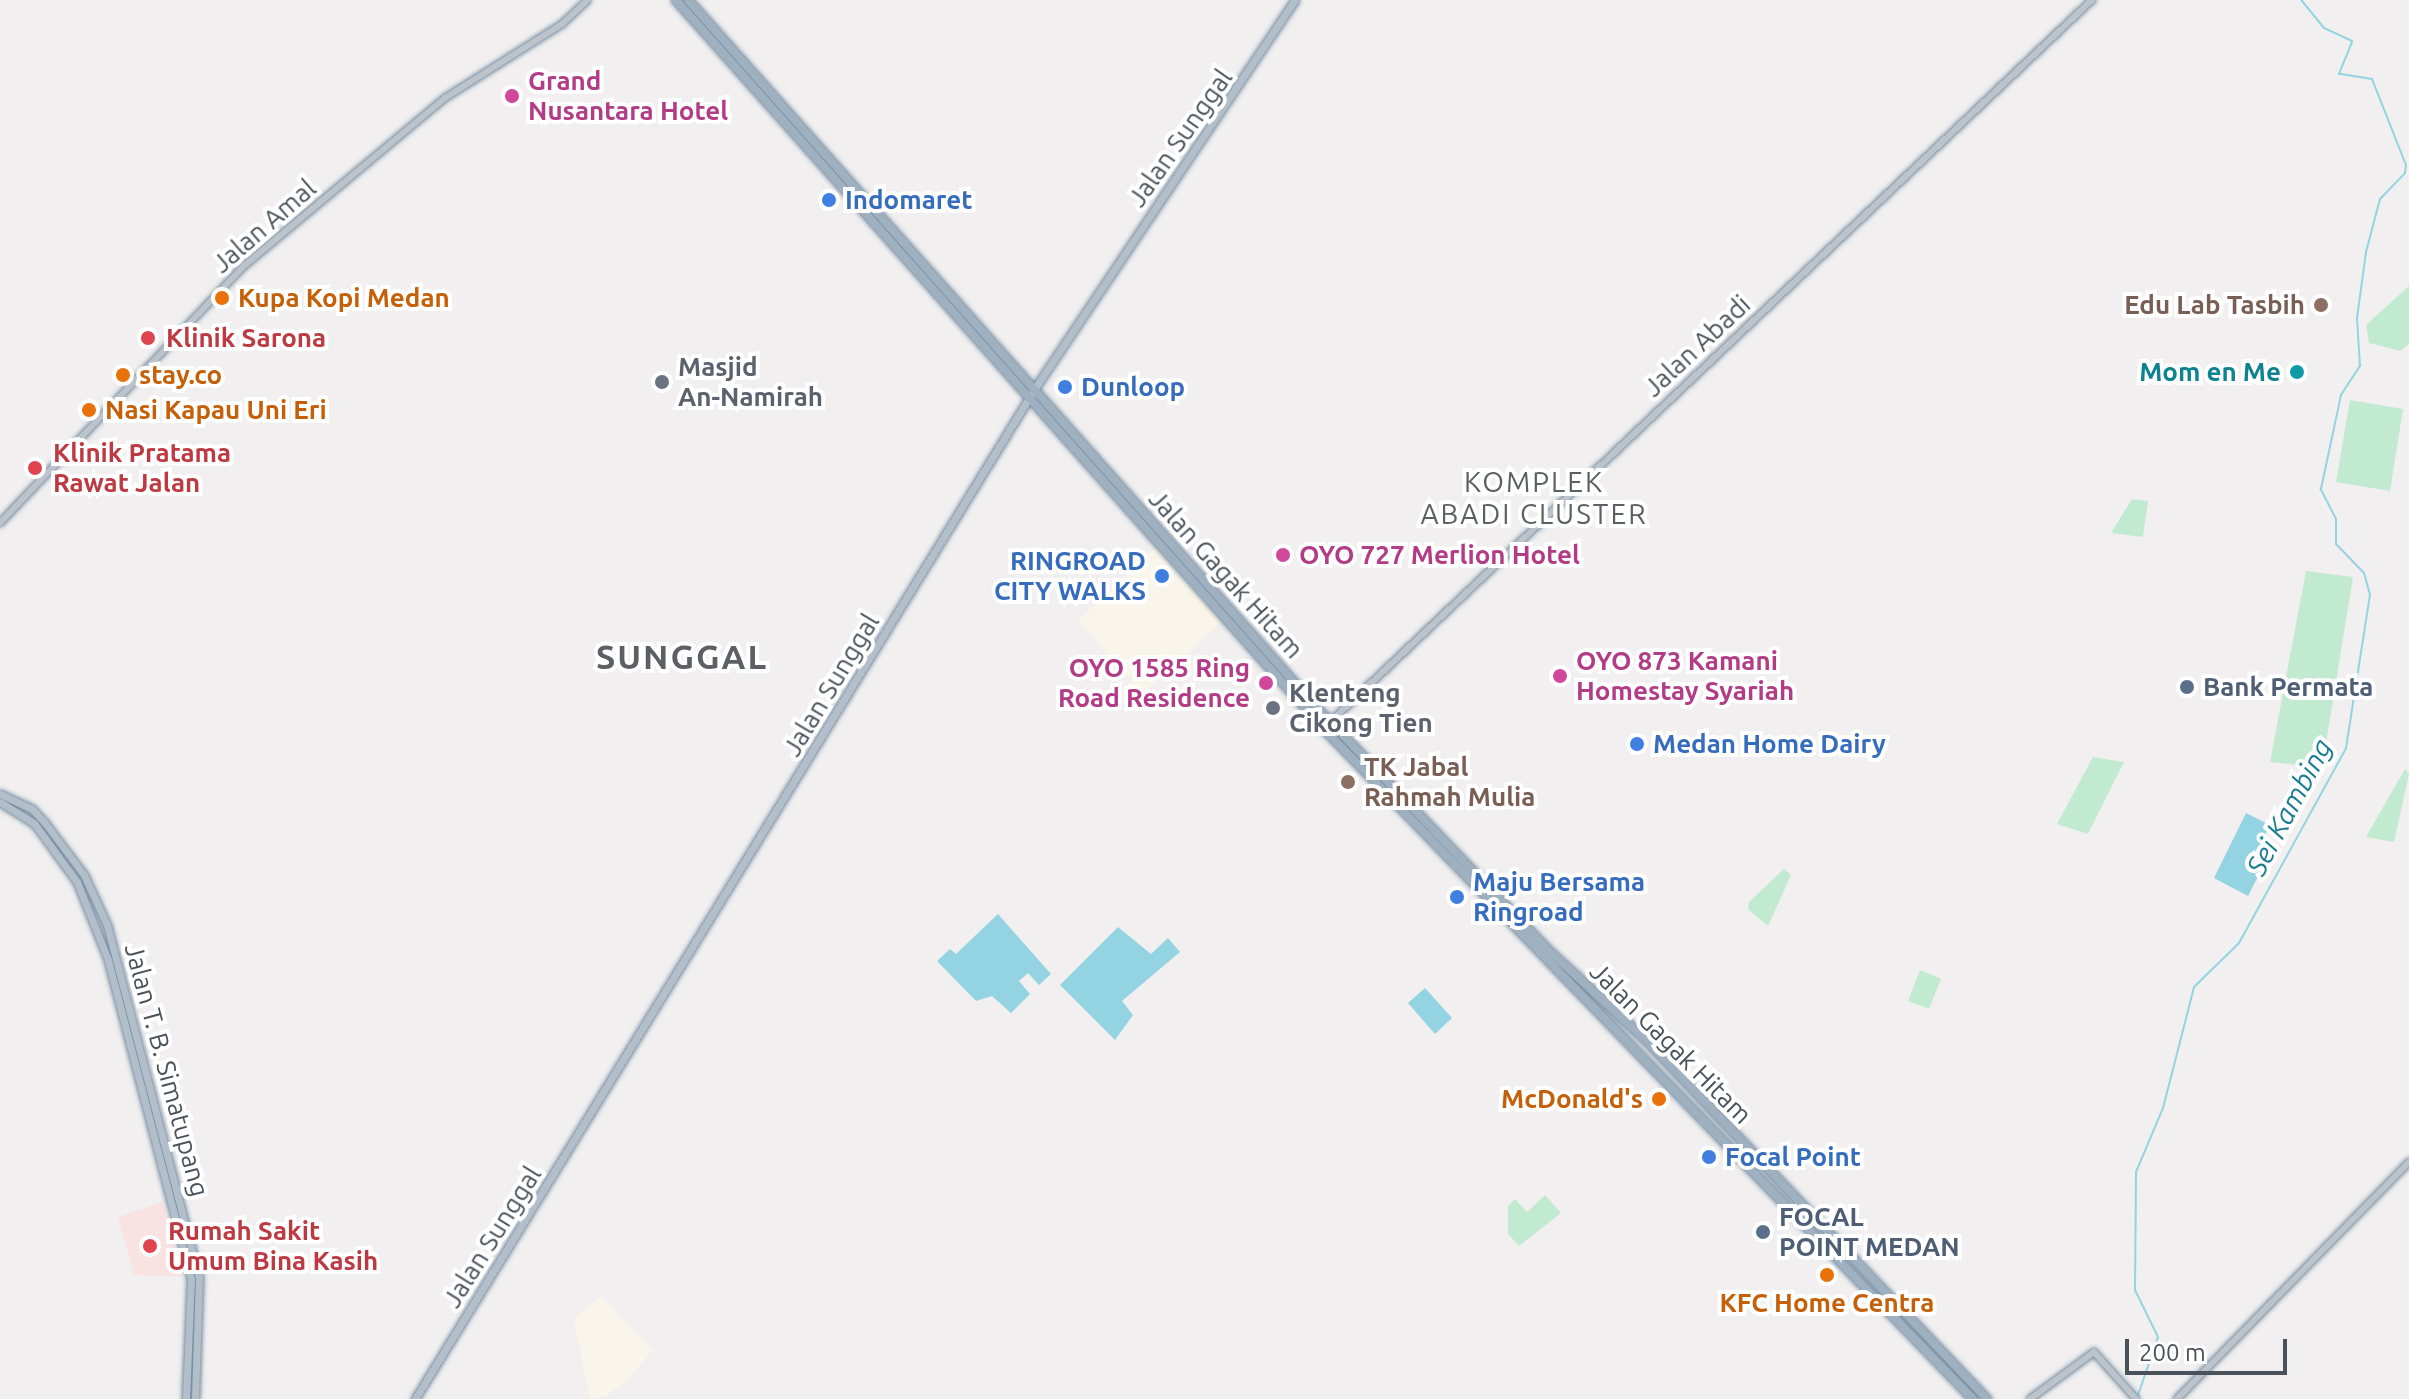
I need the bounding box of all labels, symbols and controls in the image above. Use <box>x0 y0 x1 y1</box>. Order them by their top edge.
street label: Jalan Sunggal <box>1121 63 1239 213</box>
place label: Grand Nusantara Hotel <box>528 65 728 126</box>
marker: Grand Nusantara Hotel <box>503 87 521 105</box>
street label: Jalan Amal <box>206 173 322 279</box>
place label: Indomaret <box>845 184 972 216</box>
marker: Indomaret <box>820 191 838 209</box>
place label: Kupa Kopi Medan <box>238 282 450 314</box>
marker: Kupa Kopi Medan <box>213 289 231 307</box>
street label: Jalan Abadi <box>1637 289 1757 403</box>
place label: Edu Lab Tasbih <box>2124 289 2305 321</box>
marker: Edu Lab Tasbih <box>2312 296 2330 314</box>
place label: Klinik Sarona <box>166 322 326 354</box>
marker: Klinik Sarona <box>137 327 159 349</box>
place label: Masjid An-Namirah <box>678 351 823 412</box>
place label: Mom en Me <box>2139 356 2281 388</box>
place label: stay.co <box>139 359 222 391</box>
marker: Mom en Me <box>2288 363 2306 381</box>
marker: stay.co <box>114 366 132 384</box>
place label: Dunloop <box>1081 371 1185 403</box>
marker: Masjid An-Namirah <box>653 373 671 391</box>
marker: Dunloop <box>1056 378 1074 396</box>
place label: Nasi Kapau Uni Eri <box>105 394 327 426</box>
marker: Nasi Kapau Uni Eri <box>80 401 98 419</box>
place label: Klinik Pratama Rawat Jalan <box>53 437 231 498</box>
marker: Klinik Pratama Rawat Jalan <box>24 457 46 479</box>
district label: KOMPLEK ABADI CLUSTER <box>1420 465 1648 531</box>
street label: Jalan Gagak Hitam <box>1142 483 1310 665</box>
place label: OYO 727 Merlion Hotel <box>1299 539 1580 571</box>
place label: RINGROAD CITY WALKS <box>994 545 1146 606</box>
marker: OYO 727 Merlion Hotel <box>1274 546 1292 564</box>
marker: RINGROAD CITY WALKS <box>1153 567 1171 585</box>
street label: Jalan Sunggal <box>776 608 886 762</box>
district label: SUNGGAL <box>596 637 768 677</box>
place label: OYO 873 Kamani Homestay Syariah <box>1576 645 1794 706</box>
place label: OYO 1585 Ring Road Residence <box>1058 652 1250 714</box>
marker: OYO 873 Kamani Homestay Syariah <box>1551 667 1569 685</box>
place label: Bank Permata <box>2203 671 2373 703</box>
marker: OYO 1585 Ring Road Residence <box>1257 674 1275 692</box>
place label: Klenteng Cikong Tien <box>1289 677 1433 738</box>
marker: Bank Permata <box>2178 678 2196 696</box>
marker: Klenteng Cikong Tien <box>1264 699 1282 717</box>
place label: Medan Home Dairy <box>1653 728 1886 760</box>
water label: Sei Kambing <box>2239 733 2339 881</box>
marker: Medan Home Dairy <box>1628 735 1646 753</box>
place label: TK Jabal Rahmah Mulia <box>1364 751 1535 812</box>
marker: TK Jabal Rahmah Mulia <box>1339 773 1357 791</box>
place label: Maju Bersama Ringroad <box>1473 866 1645 928</box>
marker: Maju Bersama Ringroad <box>1448 888 1466 906</box>
street label: Jalan T. B. Simatupang <box>118 940 216 1200</box>
street label: Jalan Gagak Hitam <box>1584 956 1758 1130</box>
place label: McDonald's <box>1501 1083 1643 1115</box>
marker: McDonald's <box>1650 1090 1668 1108</box>
place label: Focal Point <box>1725 1141 1861 1173</box>
marker: Focal Point <box>1700 1148 1718 1166</box>
street label: Jalan Sunggal <box>436 1161 548 1313</box>
place label: FOCAL POINT MEDAN <box>1779 1201 1960 1262</box>
place label: Rumah Sakit Umum Bina Kasih <box>168 1215 378 1276</box>
marker: FOCAL POINT MEDAN <box>1754 1223 1772 1241</box>
marker: Rumah Sakit Umum Bina Kasih <box>139 1235 161 1257</box>
marker: KFC Home Centra <box>1818 1266 1836 1284</box>
place label: KFC Home Centra <box>1720 1287 1934 1319</box>
scale bar <box>2129 1323 2291 1373</box>
text: 200 m <box>2139 1339 2206 1366</box>

